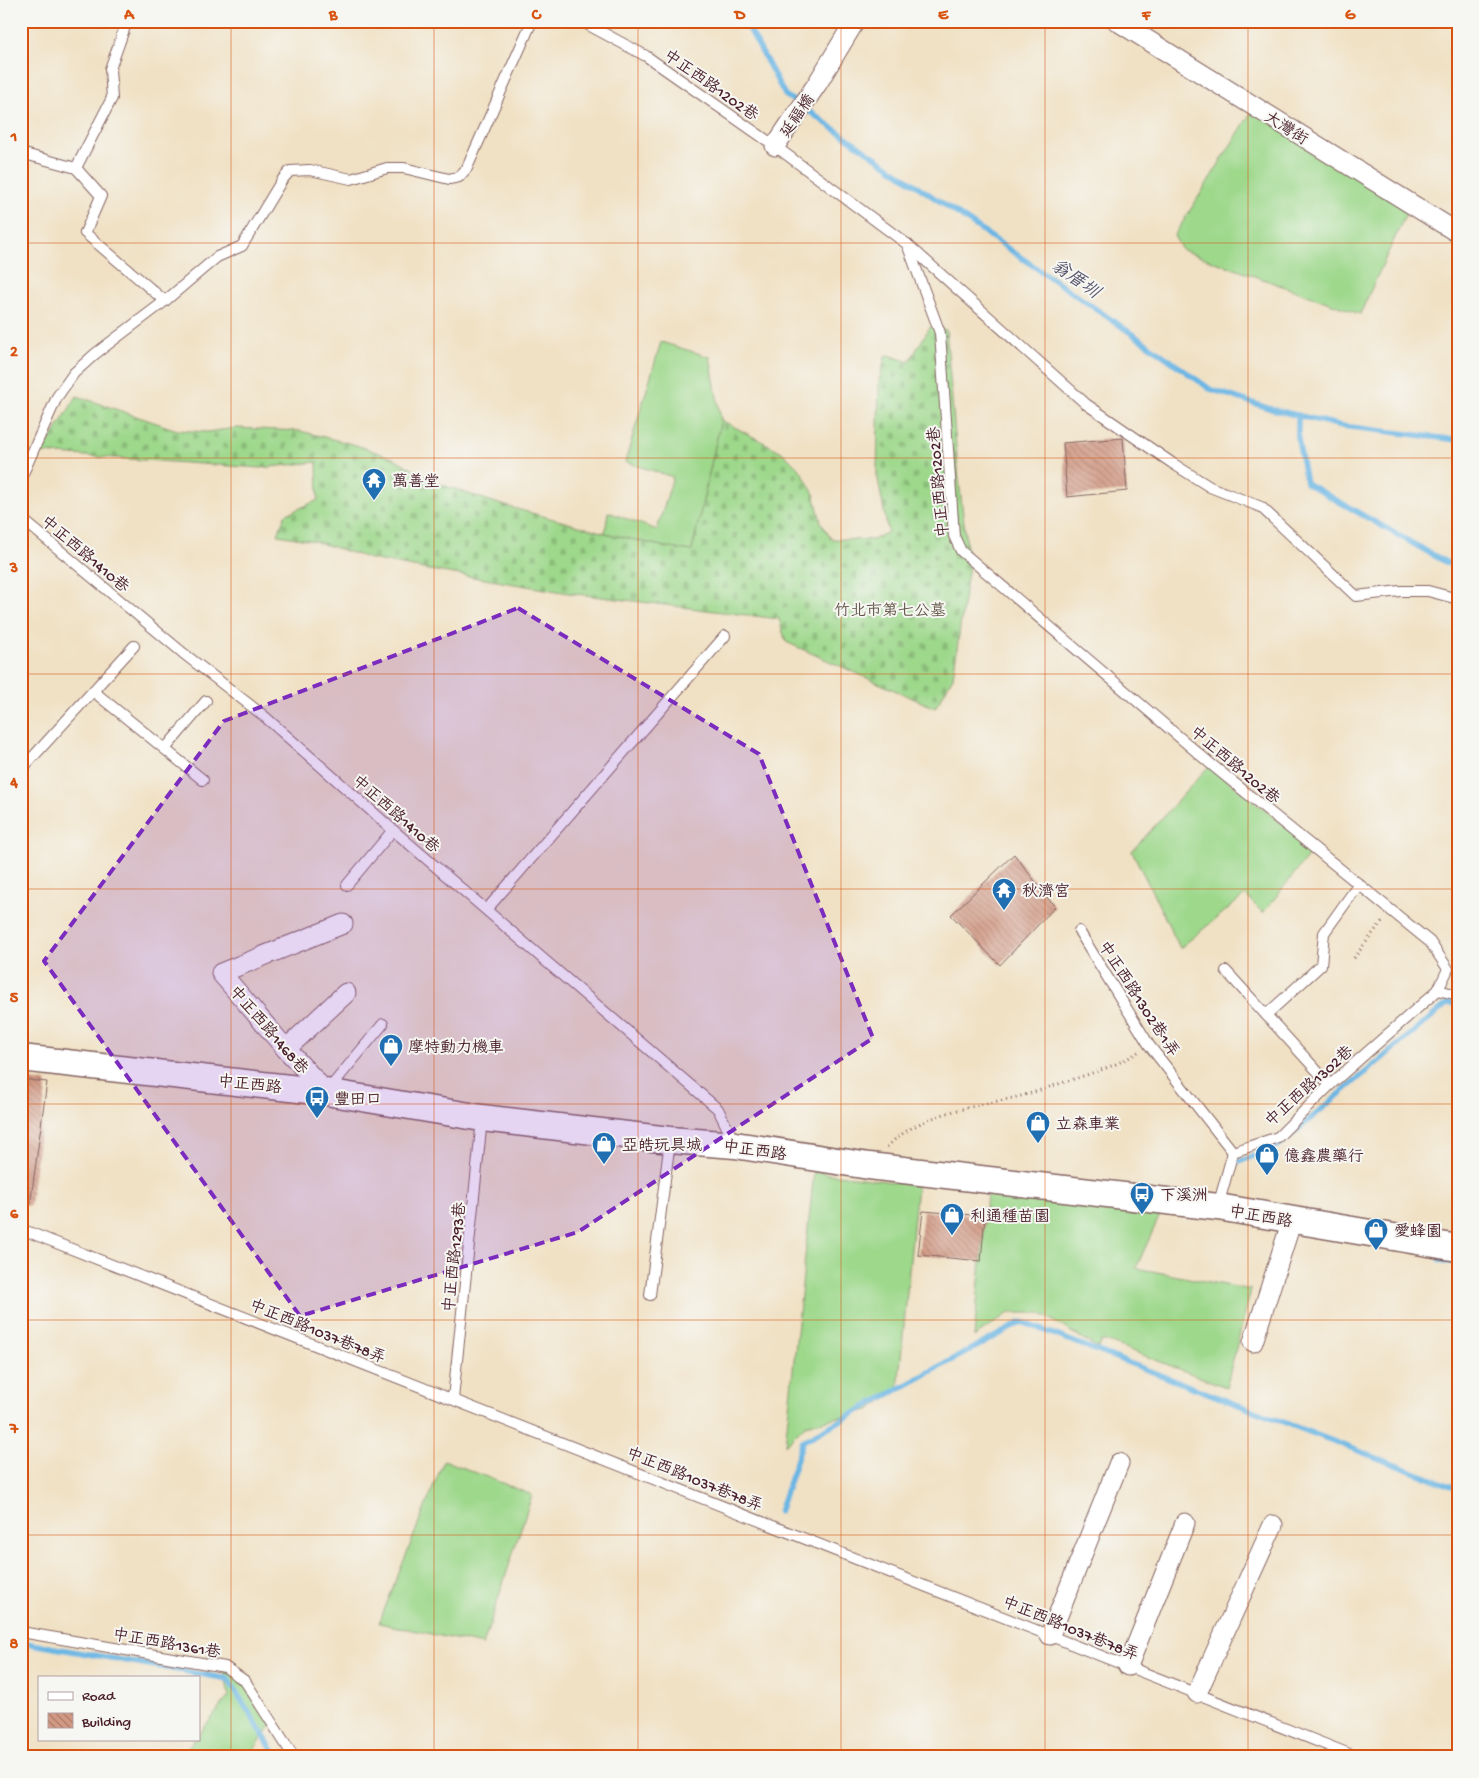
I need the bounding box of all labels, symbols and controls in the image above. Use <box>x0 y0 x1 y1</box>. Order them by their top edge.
text: A <box>123 7 135 26</box>
text: B <box>328 7 338 26</box>
text: C <box>531 7 542 26</box>
text: D <box>733 7 746 26</box>
text: E <box>938 7 949 26</box>
text: F <box>1141 7 1152 26</box>
text: G <box>1345 7 1356 26</box>
street label: 中正西路1202巷 <box>659 46 762 127</box>
street label: 延福橋 <box>777 91 820 142</box>
street label: 大灣街 <box>1260 108 1311 151</box>
text: 1 <box>10 129 17 148</box>
water label: 翁厝圳 <box>1046 255 1105 305</box>
text: 2 <box>10 344 18 363</box>
street label: 中正西路1202巷 <box>924 425 955 538</box>
temple icon: 萬善堂 <box>361 467 387 501</box>
place label: 萬善堂 <box>392 472 440 493</box>
street label: 中正西路1410巷 <box>36 512 133 598</box>
text: 3 <box>9 560 18 579</box>
park label: 竹北市第七公墓 <box>834 601 946 622</box>
street label: 中正西路1202巷 <box>1185 722 1284 810</box>
street label: 中正西路1410巷 <box>347 771 444 859</box>
text: 4 <box>9 775 18 794</box>
temple icon: 秋濟宮 <box>991 877 1017 911</box>
place label: 秋濟宮 <box>1022 882 1070 903</box>
street label: 中正西路1302巷1弄 <box>1093 937 1183 1061</box>
street label: 中正西路1468巷 <box>224 982 312 1079</box>
text: 5 <box>10 990 19 1009</box>
shop icon: 摩特動力機車 <box>378 1033 404 1067</box>
place label: 摩特動力機車 <box>408 1038 504 1059</box>
street label: 中正西路1302巷 <box>1261 1042 1358 1132</box>
street label: 中正西路 <box>217 1072 283 1099</box>
bus stop icon: 豐田口 <box>304 1085 330 1119</box>
place label: 豐田口 <box>334 1091 382 1111</box>
shop icon: 立森車業 <box>1025 1110 1051 1144</box>
place label: 立森車業 <box>1056 1115 1120 1136</box>
shop icon: 亞皓玩具城 <box>591 1131 617 1165</box>
place label: 亞皓玩具城 <box>622 1137 702 1157</box>
street label: 中正西路 <box>721 1137 788 1166</box>
shop icon: 億鑫農藥行 <box>1254 1142 1280 1176</box>
place label: 億鑫農藥行 <box>1284 1147 1364 1168</box>
bus stop icon: 下溪洲 <box>1129 1181 1155 1215</box>
place label: 下溪洲 <box>1160 1187 1208 1207</box>
street label: 中正西路1293巷 <box>439 1201 472 1313</box>
shop icon: 利通種苗園 <box>939 1202 965 1236</box>
street label: 中正西路 <box>1227 1202 1294 1233</box>
text: 6 <box>10 1206 19 1225</box>
place label: 利通種苗園 <box>970 1208 1050 1228</box>
shop icon: 愛蜂園 <box>1363 1217 1389 1251</box>
place label: 愛蜂園 <box>1394 1222 1442 1243</box>
street label: 中正西路1037巷78弄 <box>246 1295 388 1369</box>
text: 7 <box>9 1421 19 1440</box>
street label: 中正西路1037巷78弄 <box>623 1443 765 1517</box>
street label: 中正西路1037巷78弄 <box>999 1592 1141 1666</box>
street label: 中正西路1361巷 <box>111 1625 222 1664</box>
text: 8 <box>10 1636 19 1655</box>
legend <box>38 1676 200 1740</box>
text: Road <box>82 1688 116 1706</box>
text: Building <box>81 1714 131 1732</box>

